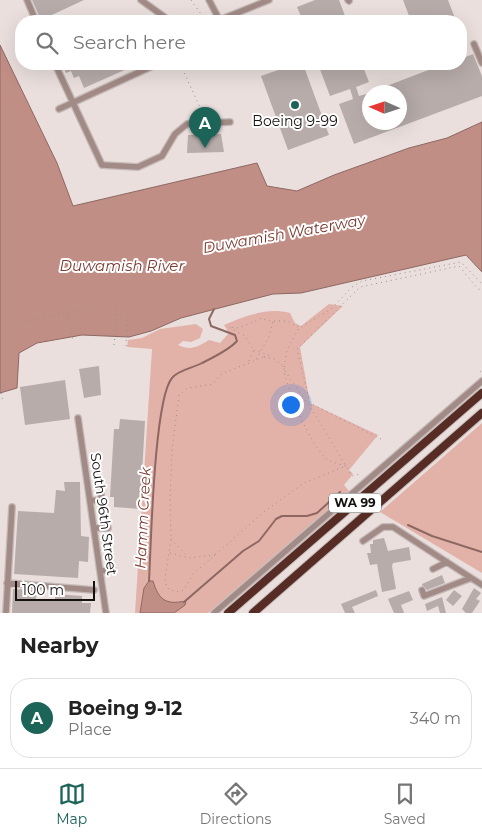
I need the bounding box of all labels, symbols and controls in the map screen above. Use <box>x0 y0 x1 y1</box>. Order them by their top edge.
search box <box>15 15 467 70</box>
icon: search <box>33 29 61 57</box>
text: Search here <box>73 31 186 54</box>
north arrow <box>362 85 407 130</box>
marker: Boeing 9-99 <box>289 99 301 111</box>
pin: A <box>189 107 221 148</box>
place label: Boeing 9-99 <box>252 112 338 130</box>
water label: Duwamish Waterway <box>201 210 368 257</box>
water label: Duwamish River <box>60 256 185 275</box>
your location <box>278 392 304 418</box>
street label: South 96th Street <box>86 451 122 577</box>
water label: Hamm Creek <box>130 466 155 569</box>
road number: WA 99 <box>329 493 381 512</box>
scale bar <box>15 578 95 601</box>
text: 100 m <box>22 581 64 599</box>
text: Nearby <box>20 633 99 658</box>
text: Boeing 9-12 <box>68 697 182 720</box>
text: A <box>31 709 43 728</box>
text: 340 m <box>410 709 461 728</box>
text: Place <box>68 720 112 739</box>
tab: Map <box>56 780 87 828</box>
tab: Directions <box>200 780 271 828</box>
tab: Saved <box>384 780 426 828</box>

